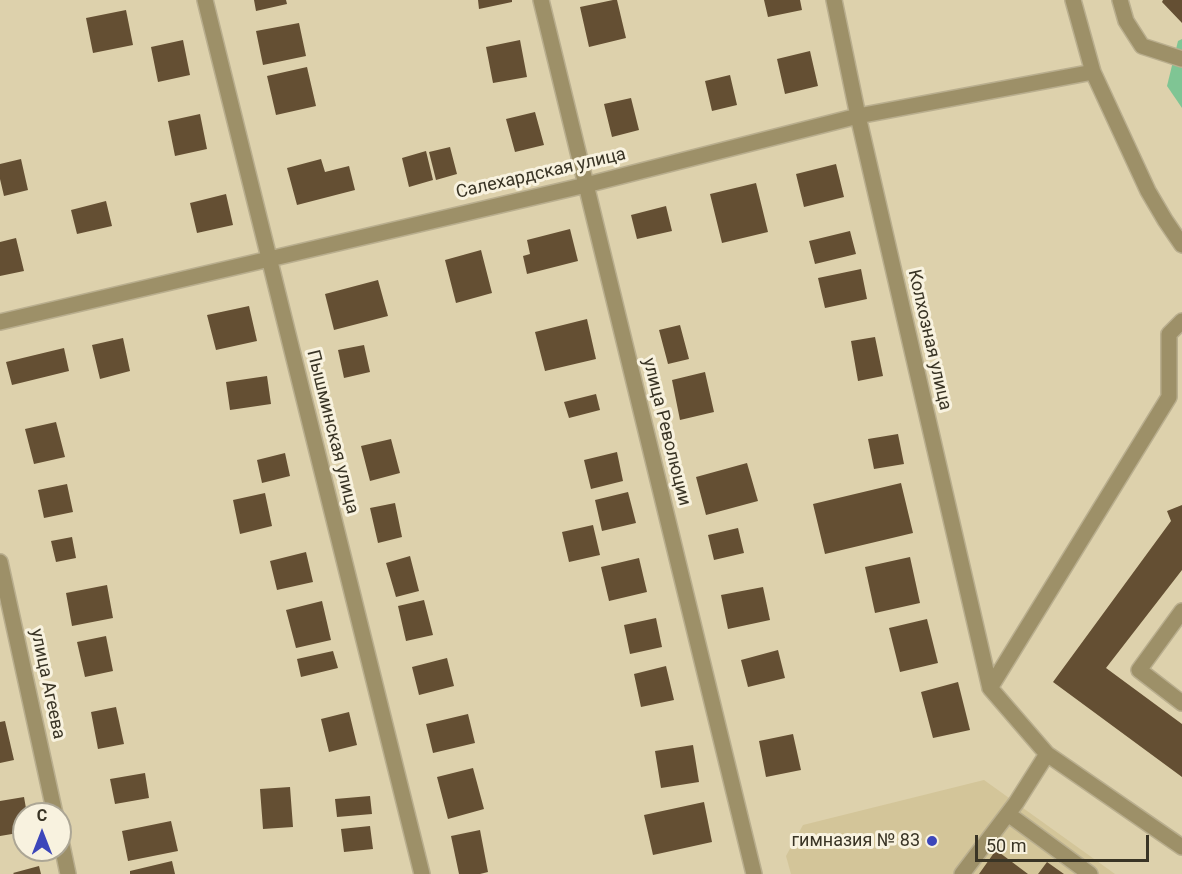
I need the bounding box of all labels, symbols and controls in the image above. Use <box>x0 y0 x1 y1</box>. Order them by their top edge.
street label: Салехардская улица <box>454 144 628 204</box>
street label: Колхозная улица <box>902 267 956 413</box>
street label: Пышминская улица <box>301 348 363 516</box>
street label: улица Революции <box>637 356 695 508</box>
street label: улица Агеева <box>25 627 69 741</box>
north arrow <box>12 802 72 862</box>
text: С <box>37 806 47 825</box>
scale bar <box>978 823 1152 861</box>
place label: гимназия № 83 <box>791 830 920 852</box>
marker: гимназия № 83 <box>925 834 939 848</box>
text: 50 m <box>986 835 1026 856</box>

